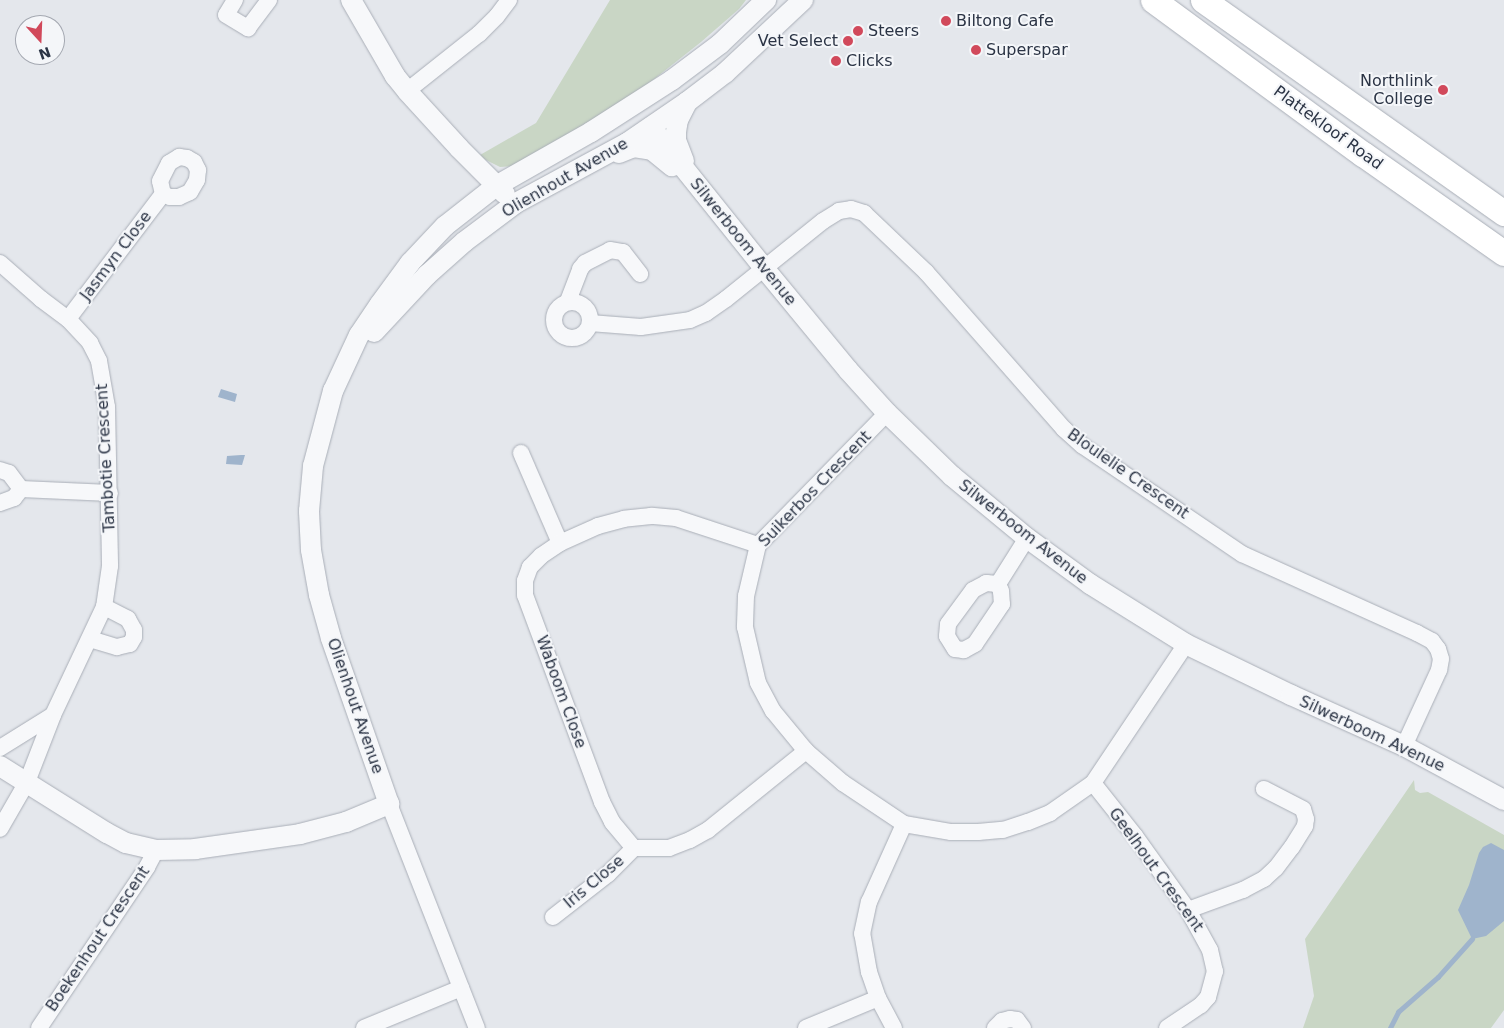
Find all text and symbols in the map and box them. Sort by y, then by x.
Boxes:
place label: Biltong Cafe [956,11,1054,31]
north arrow [15,15,65,65]
marker: Biltong Cafe [940,15,952,27]
place label: Steers [868,21,919,41]
marker: Steers [852,25,864,37]
place label: Vet Select [758,31,838,51]
marker: Vet Select [842,35,854,47]
place label: Superspar [986,40,1068,60]
text: N [37,44,53,63]
marker: Superspar [970,44,982,56]
place label: Clicks [846,51,892,71]
marker: Clicks [830,55,842,67]
place label: Northlink College [1360,71,1433,109]
street label: Plattekloof Road [1270,82,1386,174]
marker: Northlink College [1437,84,1449,96]
street label: Olienhout Avenue [499,134,631,222]
street label: Silwerboom Avenue [686,174,800,310]
street label: Jasmyn Close [76,208,156,304]
street label: Tambotie Crescent [93,383,119,533]
street label: Bloulelie Crescent [1063,425,1193,523]
street label: Suikerbos Crescent [755,427,875,551]
street label: Silwerboom Avenue [955,476,1091,588]
street label: Waboom Close [532,633,590,751]
street label: Olienhout Avenue [323,636,387,776]
street label: Silwerboom Avenue [1296,692,1448,776]
street label: Geelhout Crescent [1105,804,1207,936]
street label: Iris Close [560,851,628,913]
street label: Boekenhout Crescent [42,863,154,1015]

